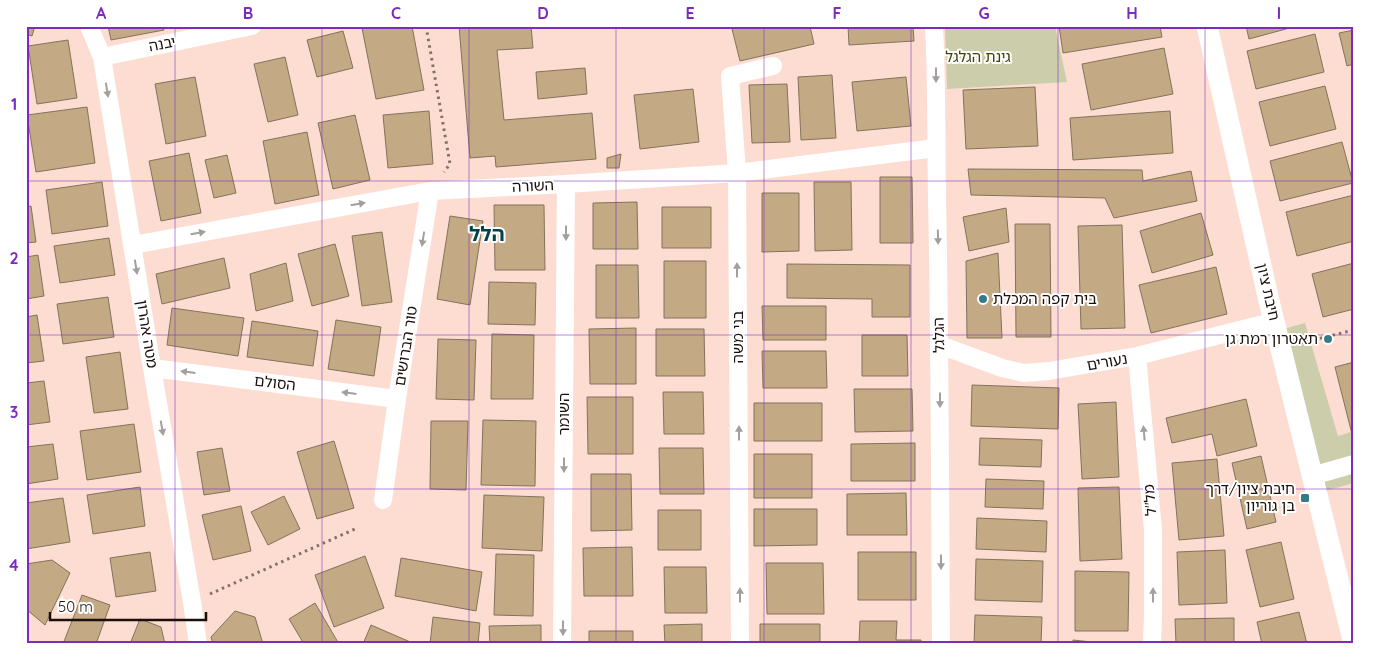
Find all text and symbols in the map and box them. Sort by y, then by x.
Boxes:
text: A [96,3,107,23]
text: B [243,3,253,23]
text: C [391,3,401,23]
text: D [537,3,549,23]
text: E [685,3,695,23]
text: F [833,3,842,23]
text: G [978,3,990,23]
text: H [1126,3,1138,23]
text: I [1277,3,1281,23]
street label: יבנה [147,32,177,55]
park label: גינת הגלגל [945,47,1011,66]
one-way arrow [932,67,940,83]
one-way arrow [103,82,111,98]
text: 1 [11,94,17,114]
street label: השורה [512,175,554,196]
one-way arrow [350,200,366,208]
district label: הלל [469,221,505,246]
one-way arrow [562,225,570,241]
one-way arrow [190,229,206,237]
one-way arrow [934,230,942,246]
one-way arrow [418,231,426,247]
text: 2 [9,248,19,268]
one-way arrow [132,260,140,276]
street label: חיבת ציון [1253,261,1284,322]
one-way arrow [733,262,741,278]
place label: בית קפה המכלת [993,289,1097,308]
marker: בית קפה המכלת [977,293,989,305]
street label: מטה אהרון [133,298,162,370]
street label: טור הברושים [390,304,421,387]
street label: בני משה [728,310,747,363]
street label: הגלגל [929,317,948,353]
place label: תאטרון רמת גן [1225,329,1318,348]
marker: תאטרון רמת גן [1322,333,1334,345]
street label: נעורים [1085,349,1129,374]
one-way arrow [179,368,195,376]
street label: הסולם [253,371,297,394]
one-way arrow [340,389,356,397]
one-way arrow [936,392,944,408]
street label: השומר [554,393,573,435]
text: 3 [10,402,18,422]
one-way arrow [159,420,167,436]
one-way arrow [735,424,743,440]
one-way arrow [1140,425,1148,441]
one-way arrow [560,458,568,474]
place label: חיבת ציון/דרך בן גוריון [1206,479,1295,515]
street label: מל"ל [1139,484,1160,516]
marker: חיבת ציון/דרך בן גוריון [1299,492,1311,504]
text: 4 [9,555,19,575]
one-way arrow [937,555,945,571]
one-way arrow [736,587,744,603]
one-way arrow [1149,587,1157,603]
scale bar [50,590,206,622]
text: 50 m [58,597,93,616]
one-way arrow [558,620,566,636]

